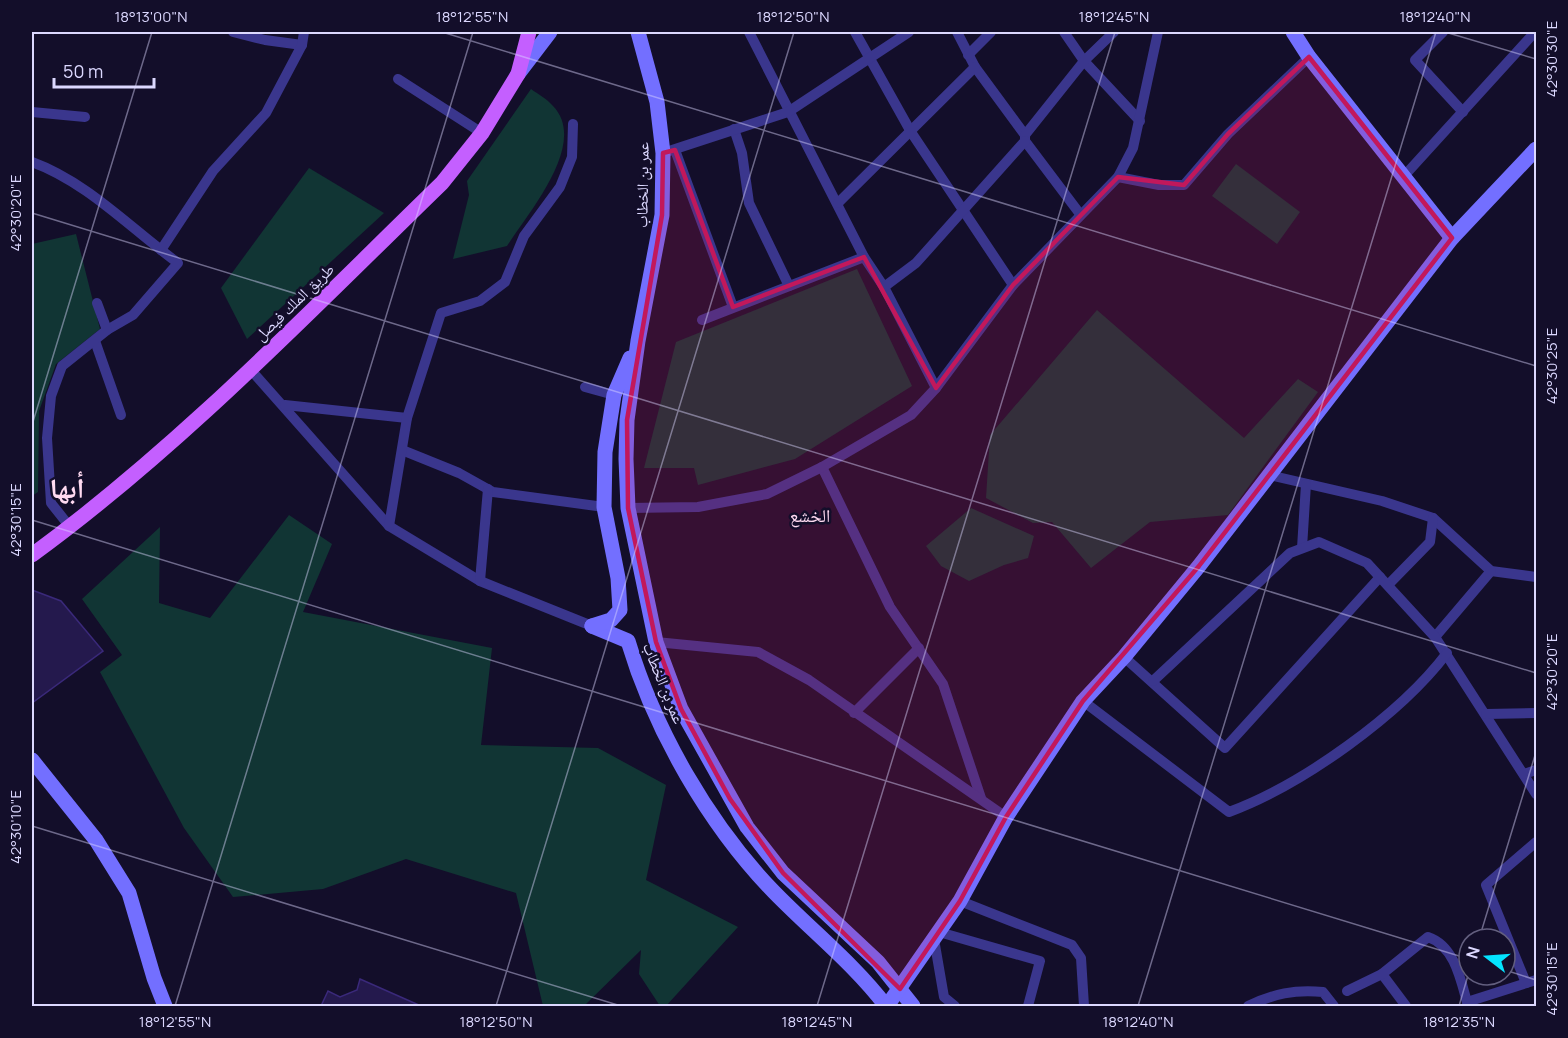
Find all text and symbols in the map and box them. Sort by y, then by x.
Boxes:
text: 18°13'00"N [114,6,188,27]
text: 18°12'55"N [436,6,508,27]
text: 18°12'50"N [757,6,829,27]
text: 18°12'45"N [1079,6,1149,27]
text: 18°12'40"N [1399,6,1471,27]
text: 42°30'30"E [1541,21,1562,97]
scale bar [54,51,154,89]
text: 50 m [63,59,103,83]
street label: عمر بن الخطاب [630,142,654,228]
text: 42°30'20"E [5,175,26,251]
street label: طريق الملك فيصل [249,258,339,346]
text: 42°30'25"E [1541,328,1562,404]
district label: أبها [50,468,84,506]
text: 42°30'15"E [5,483,26,557]
district label: الخشع [790,503,830,528]
text: 42°30'20"E [1541,634,1562,710]
street label: عمر بن الخطاب [638,639,690,727]
text: 42°30'10"E [5,790,26,864]
north arrow [1457,927,1517,987]
text: 42°30'15"E [1541,942,1562,1016]
text: N [1460,944,1485,961]
text: 18°12'55"N [139,1011,211,1032]
text: 18°12'50"N [460,1011,532,1032]
text: 18°12'45"N [782,1011,852,1032]
text: 18°12'40"N [1102,1011,1174,1032]
text: 18°12'35"N [1423,1011,1495,1032]

